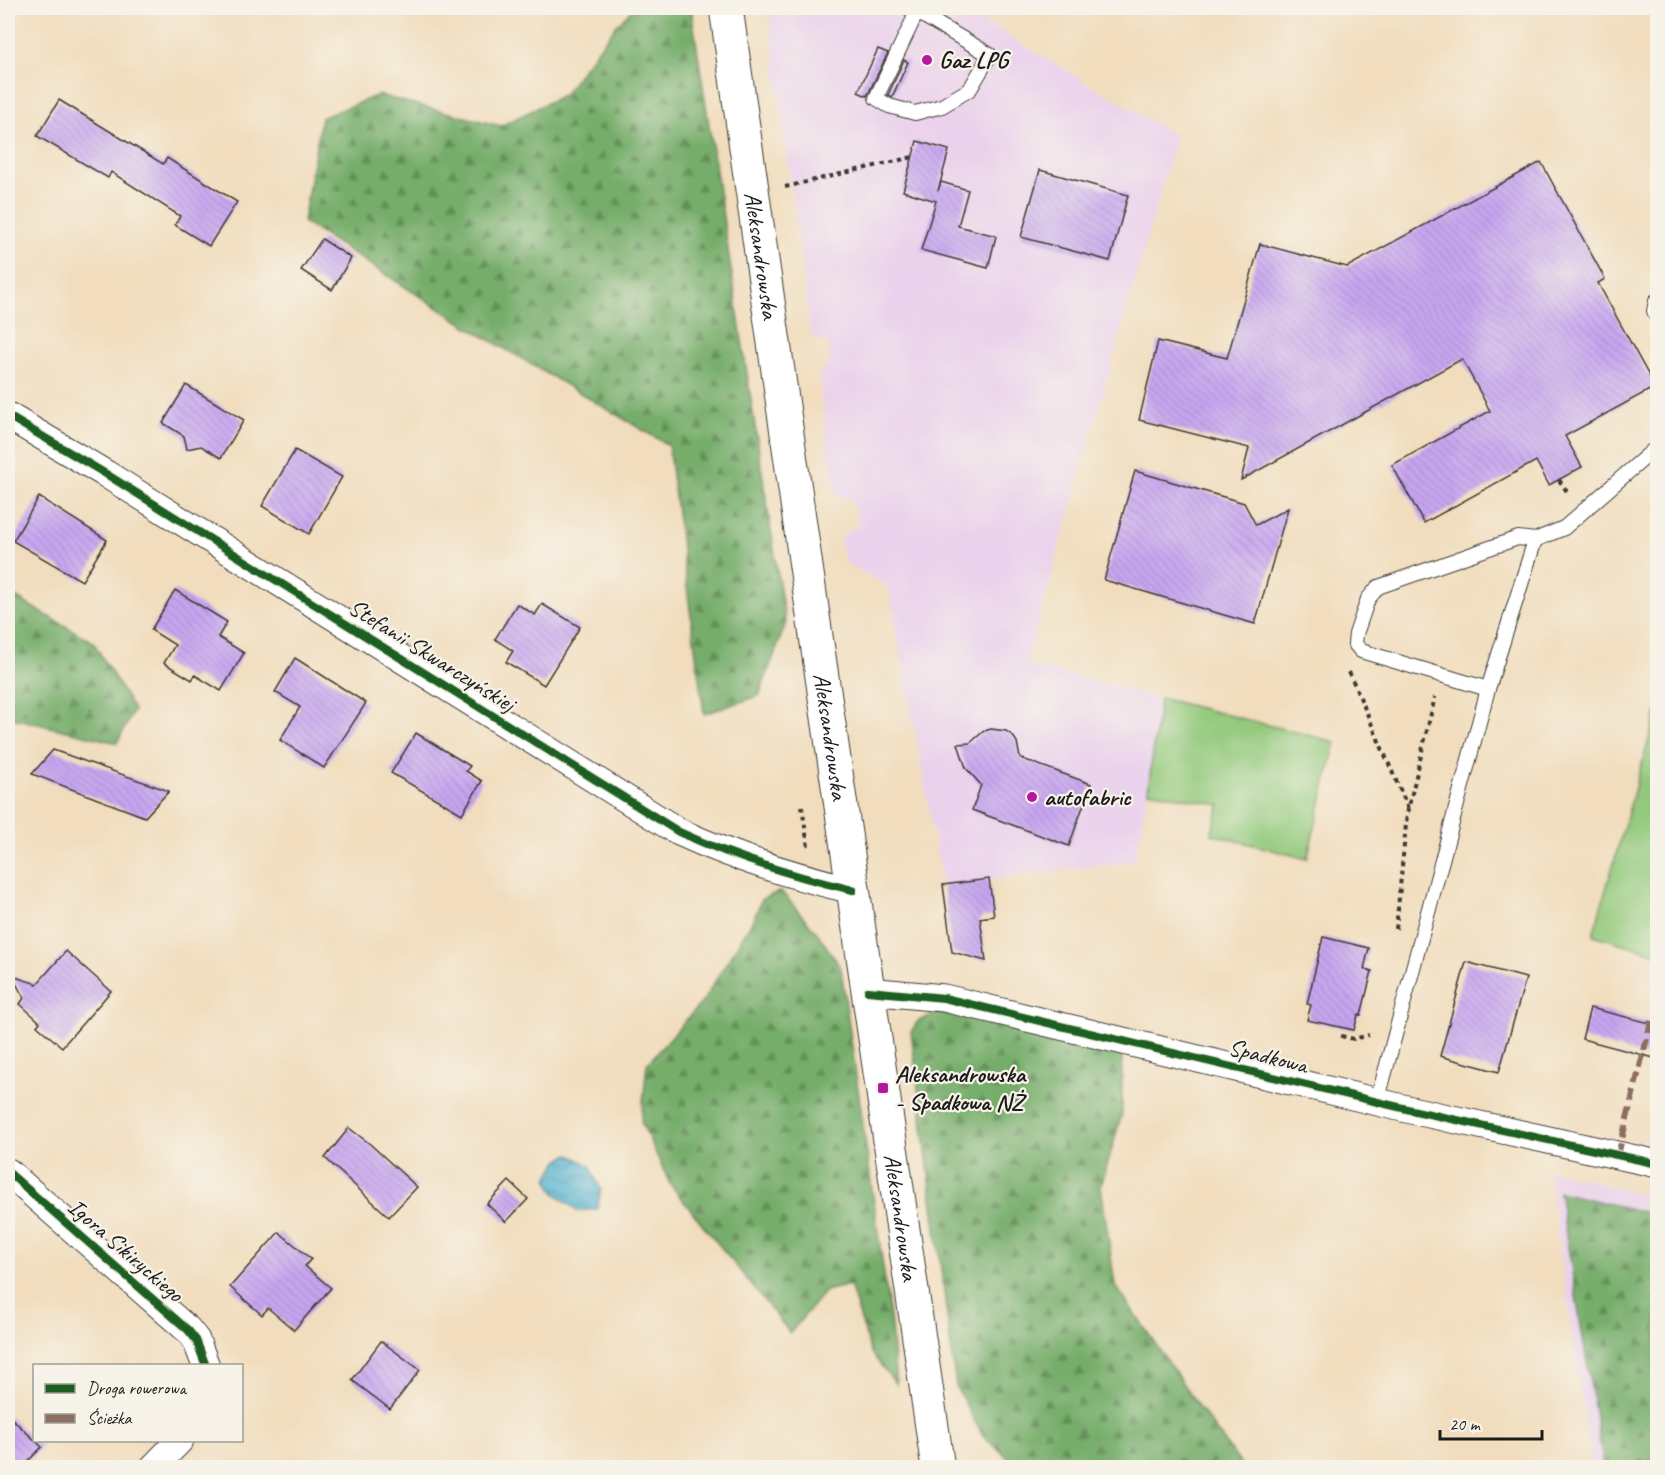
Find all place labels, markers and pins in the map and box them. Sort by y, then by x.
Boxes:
place label: Gaz LPG [939,45,1011,75]
marker: Gaz LPG [920,53,934,67]
place label: autofabric [1044,782,1132,812]
marker: autofabric [1025,790,1039,804]
place label: Aleksandrowska - Spadkowa NŻ [895,1059,1028,1117]
marker: Aleksandrowska - Spadkowa NŻ [876,1081,890,1095]

